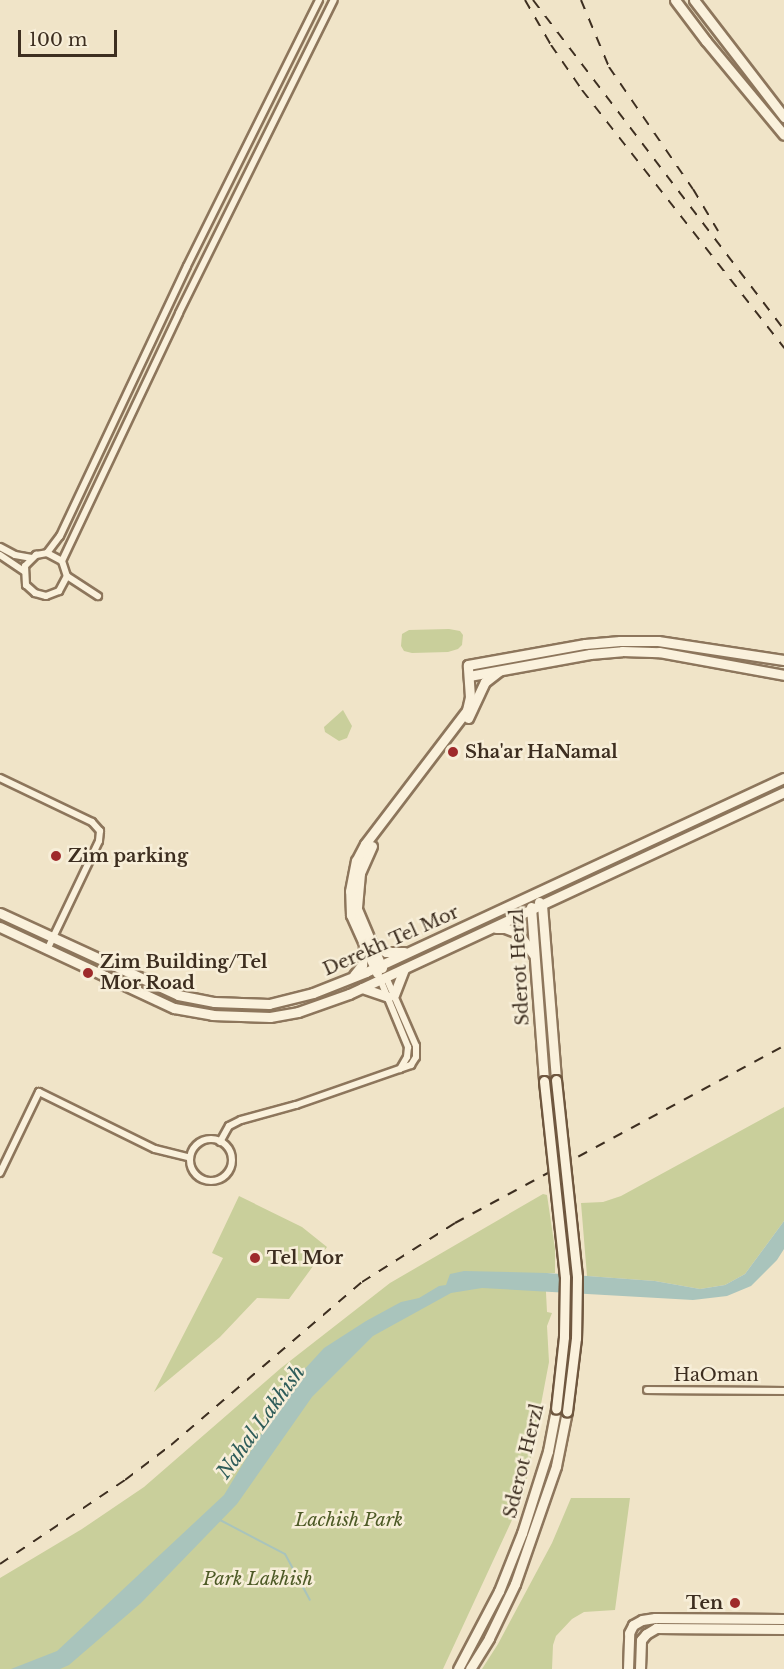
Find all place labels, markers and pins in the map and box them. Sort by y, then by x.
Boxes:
place label: Sha'ar HaNamal [465,741,618,763]
marker: Sha'ar HaNamal [446,745,460,759]
place label: Zim parking [68,845,188,867]
marker: Zim parking [49,849,63,863]
place label: Zim Building/Tel Mor Road [100,952,267,994]
marker: Zim Building/Tel Mor Road [81,966,95,980]
place label: Tel Mor [267,1247,343,1269]
marker: Tel Mor [248,1251,262,1265]
place label: Ten [686,1592,723,1614]
marker: Ten [728,1596,742,1610]

